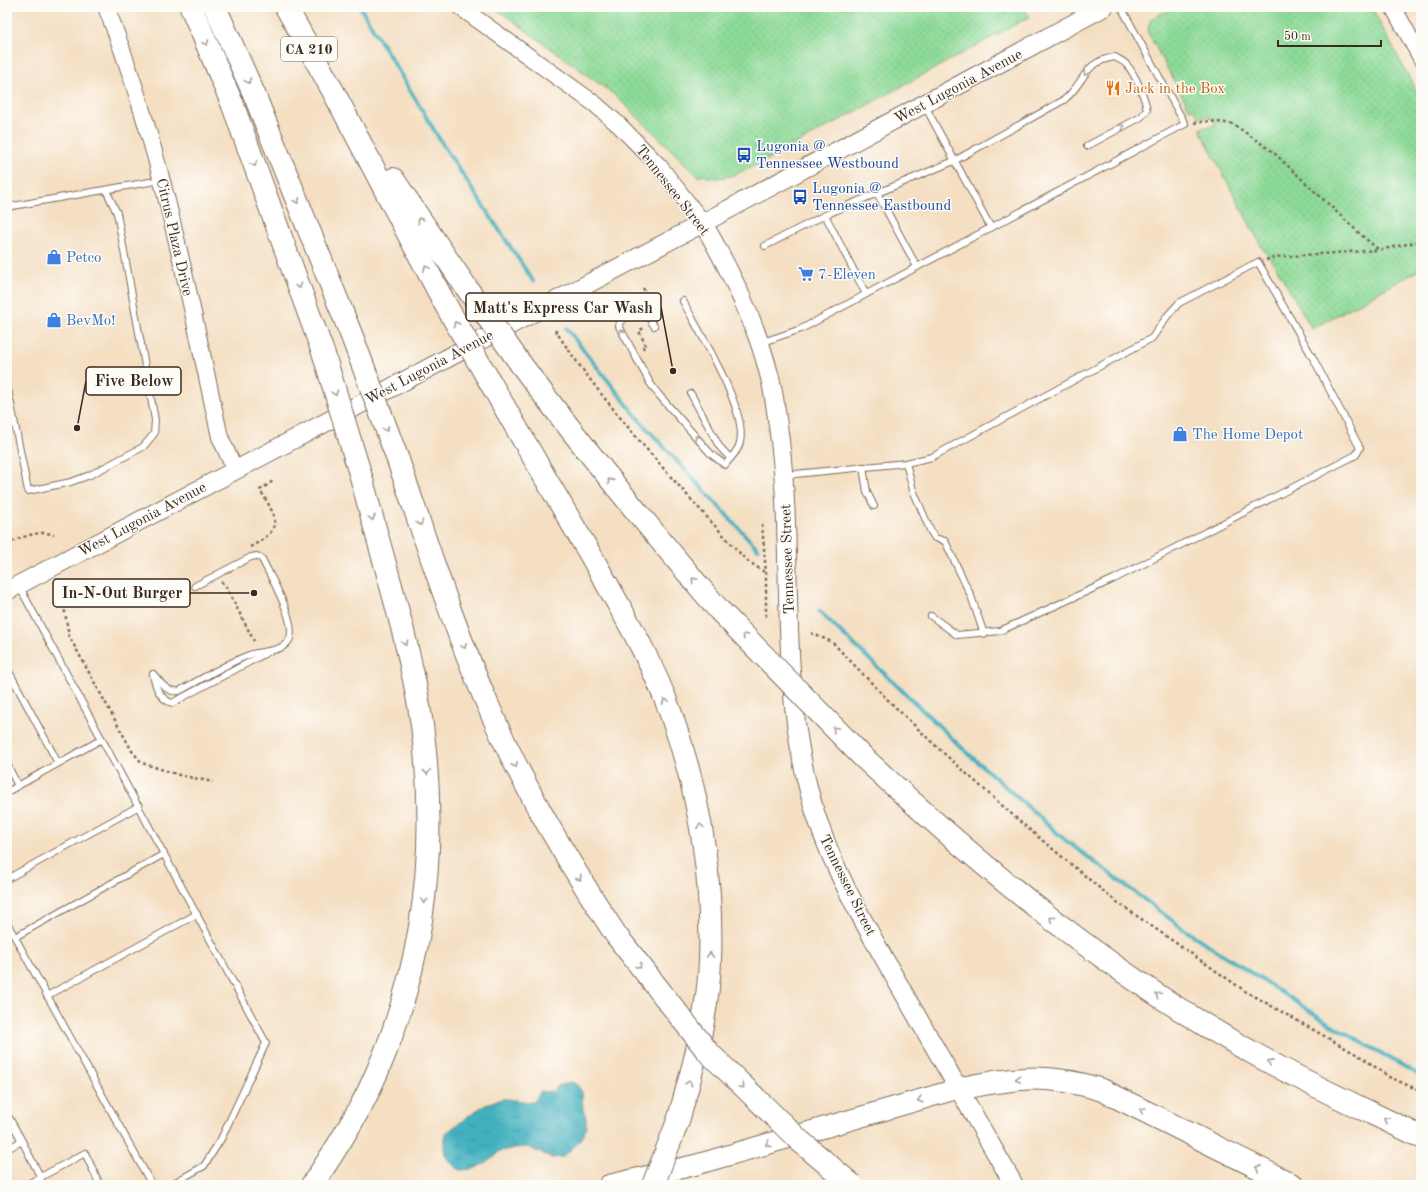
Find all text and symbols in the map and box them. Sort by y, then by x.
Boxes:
scale bar [1278,22,1381,48]
text: 50 m [1284,30,1311,43]
road number: CA 210 [281,37,337,61]
one-way arrow [202,39,210,46]
street label: West Lugonia Avenue [892,47,1025,127]
one-way arrow [1083,69,1091,76]
one-way arrow [243,76,251,84]
restaurant icon: Jack in the Box [1104,79,1122,97]
place label: Jack in the Box [1125,82,1225,97]
one-way arrow [1118,124,1125,132]
place label: Lugonia @ Tennessee Westbound [756,140,899,172]
street label: Tennessee Street [632,143,712,239]
bus stop icon: Lugonia @ Tennessee Westbound [735,146,753,164]
one-way arrow [250,160,258,167]
street label: Citrus Plaza Drive [153,177,194,298]
place label: Lugonia @ Tennessee Eastbound [812,182,951,214]
bus stop icon: Lugonia @ Tennessee Eastbound [791,188,809,206]
one-way arrow [293,198,301,205]
one-way arrow [417,217,425,224]
shop icon: Petco [45,248,63,266]
place label: Petco [66,251,102,266]
one-way arrow [423,265,430,272]
supermarket icon: 7-Eleven [797,265,815,283]
place label: 7-Eleven [818,268,876,283]
one-way arrow [294,282,302,289]
callout: Matt's Express Car Wash [466,293,661,321]
text: Matt's Express Car Wash [473,301,653,317]
shop icon: BevMo! [45,311,63,329]
place label: BevMo! [66,314,115,329]
one-way arrow [454,321,461,328]
street label: West Lugonia Avenue [363,328,496,408]
one-way arrow [619,329,627,337]
callout: Five Below [86,367,181,395]
text: Five Below [94,374,174,390]
one-way arrow [330,389,339,396]
one-way arrow [382,425,390,432]
shop icon: The Home Depot [1171,425,1189,443]
place label: The Home Depot [1192,428,1303,443]
one-way arrow [694,435,701,443]
one-way arrow [608,478,615,485]
street label: West Lugonia Avenue [76,480,209,560]
street label: Tennessee Street [779,503,798,614]
one-way arrow [367,514,376,521]
one-way arrow [416,520,424,527]
one-way arrow [692,577,699,585]
callout: In-N-Out Burger [53,579,190,607]
text: In-N-Out Burger [62,586,183,602]
one-way arrow [742,633,750,641]
one-way arrow [400,640,409,647]
one-way arrow [460,642,468,649]
one-way arrow [662,697,670,704]
one-way arrow [832,726,840,734]
one-way arrow [511,761,518,768]
one-way arrow [422,768,431,775]
one-way arrow [696,823,705,829]
street label: Tennessee Street [816,833,878,939]
one-way arrow [575,874,582,881]
one-way arrow [420,898,429,904]
one-way arrow [1050,917,1057,924]
one-way arrow [705,952,714,958]
one-way arrow [635,961,642,968]
one-way arrow [1156,993,1163,1000]
one-way arrow [1266,1059,1274,1067]
one-way arrow [1015,1074,1021,1083]
one-way arrow [684,1080,693,1087]
one-way arrow [737,1081,745,1089]
one-way arrow [917,1095,924,1104]
one-way arrow [1139,1107,1146,1115]
one-way arrow [1383,1117,1390,1125]
one-way arrow [765,1139,772,1148]
one-way arrow [1255,1165,1263,1173]

